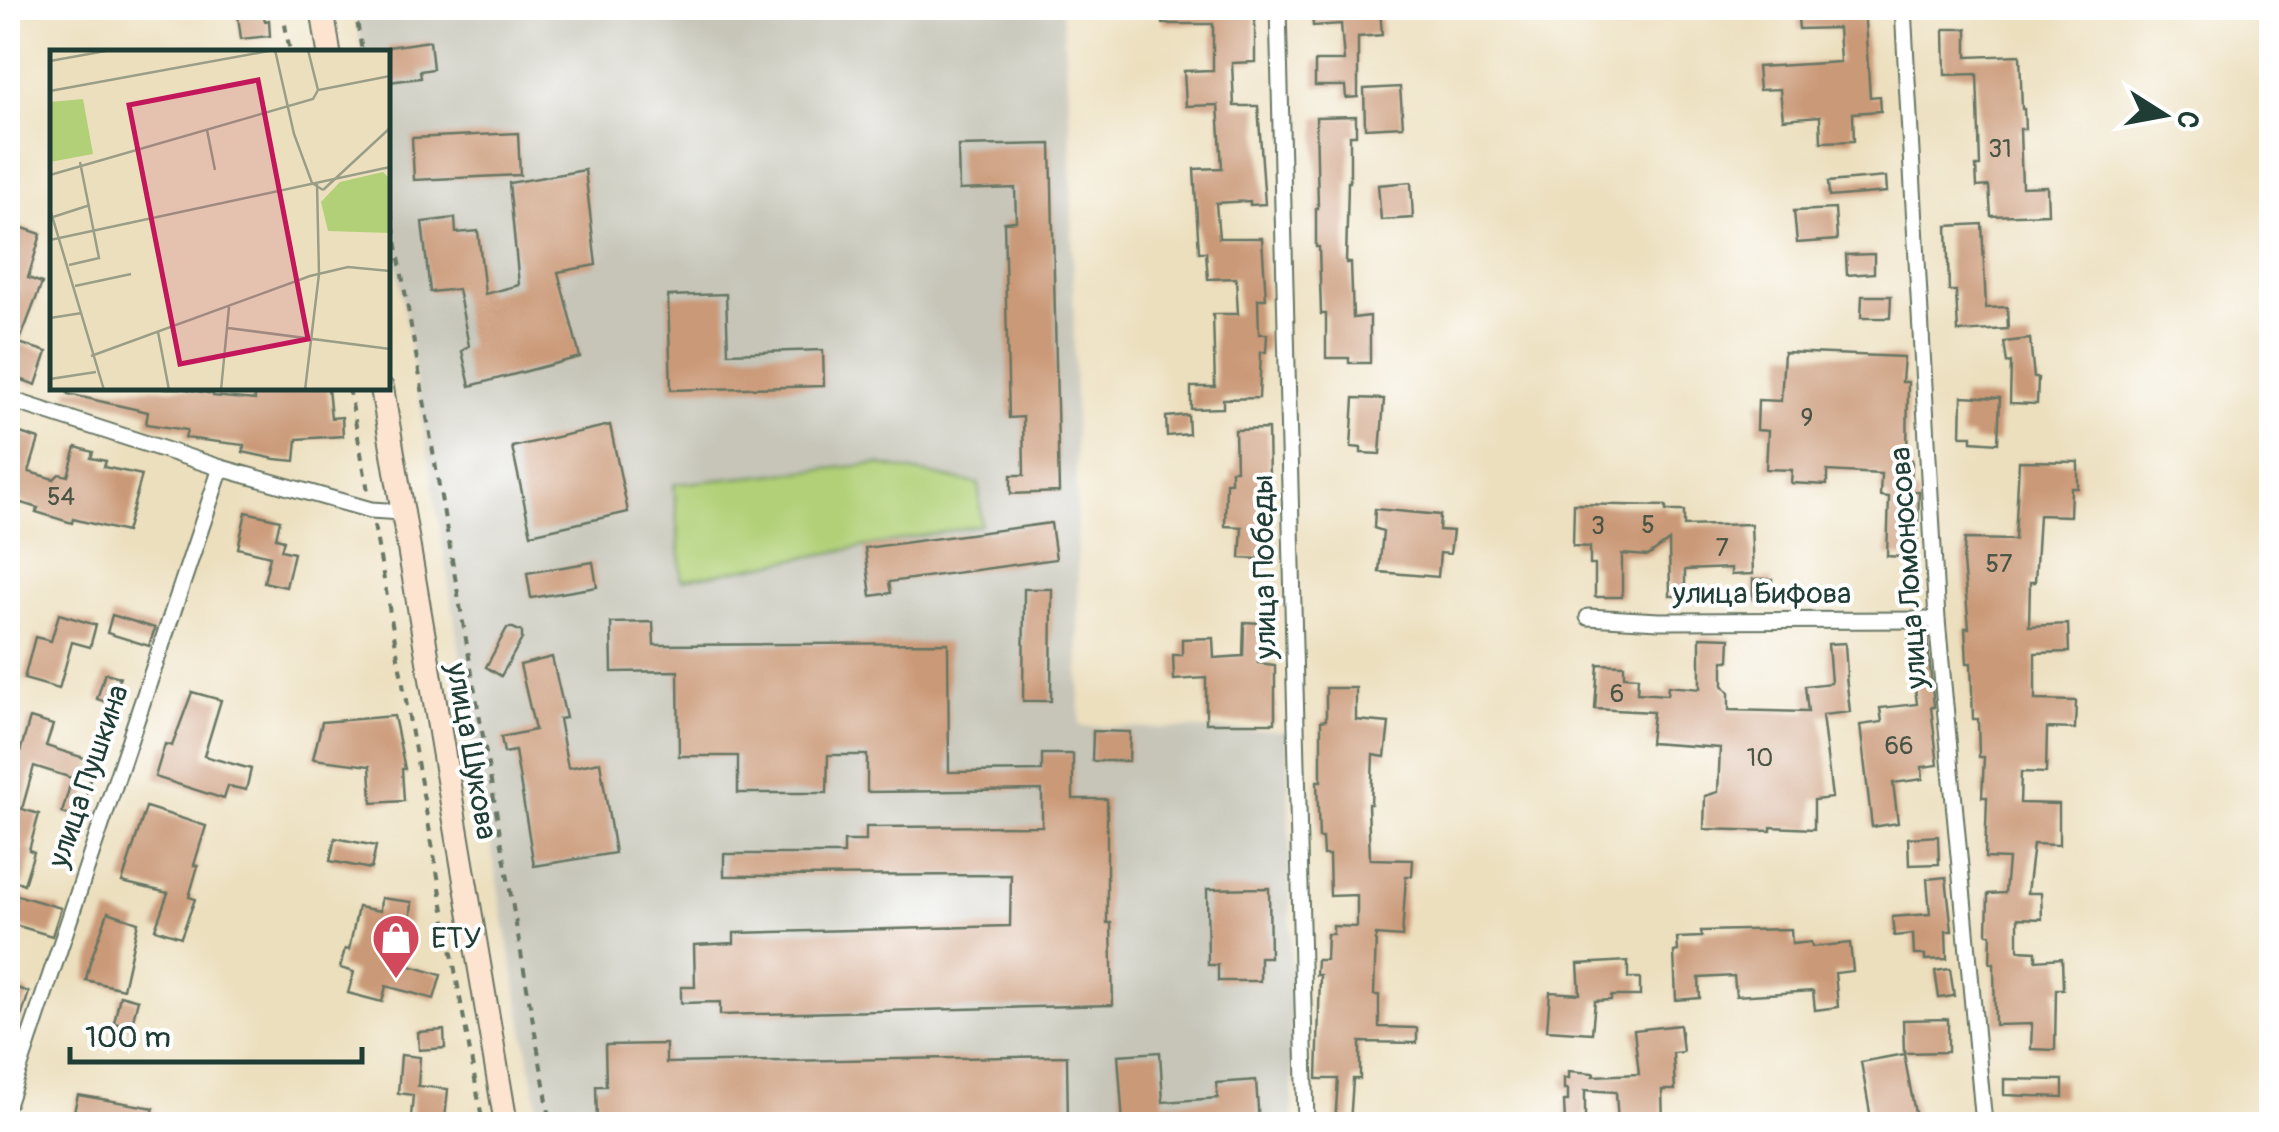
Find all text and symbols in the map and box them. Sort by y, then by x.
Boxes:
inset map [50,50,390,390]
north arrow [2114,65,2214,165]
text: С [2168,108,2206,131]
house number: 31 [1988,134,2012,165]
house number: 9 [1801,403,1813,434]
street label: улица Ломоносова [1882,446,1935,691]
street label: улица Победы [1244,474,1285,661]
house number: 54 [47,482,75,513]
house number: 5 [1641,510,1655,541]
house number: 3 [1591,511,1605,542]
house number: 7 [1715,533,1729,564]
house number: 57 [1986,549,2012,580]
street label: улица Бифова [1672,575,1851,612]
street label: улица Шукова [438,659,505,842]
house number: 6 [1610,679,1624,710]
street label: улица Пушкина [40,680,137,873]
house number: 66 [1884,731,1914,762]
house number: 10 [1747,743,1773,774]
shop icon: ЕТУ [370,912,422,980]
place label: ЕТУ [431,920,481,957]
scale bar [70,1002,362,1064]
text: 100 m [85,1019,171,1056]

